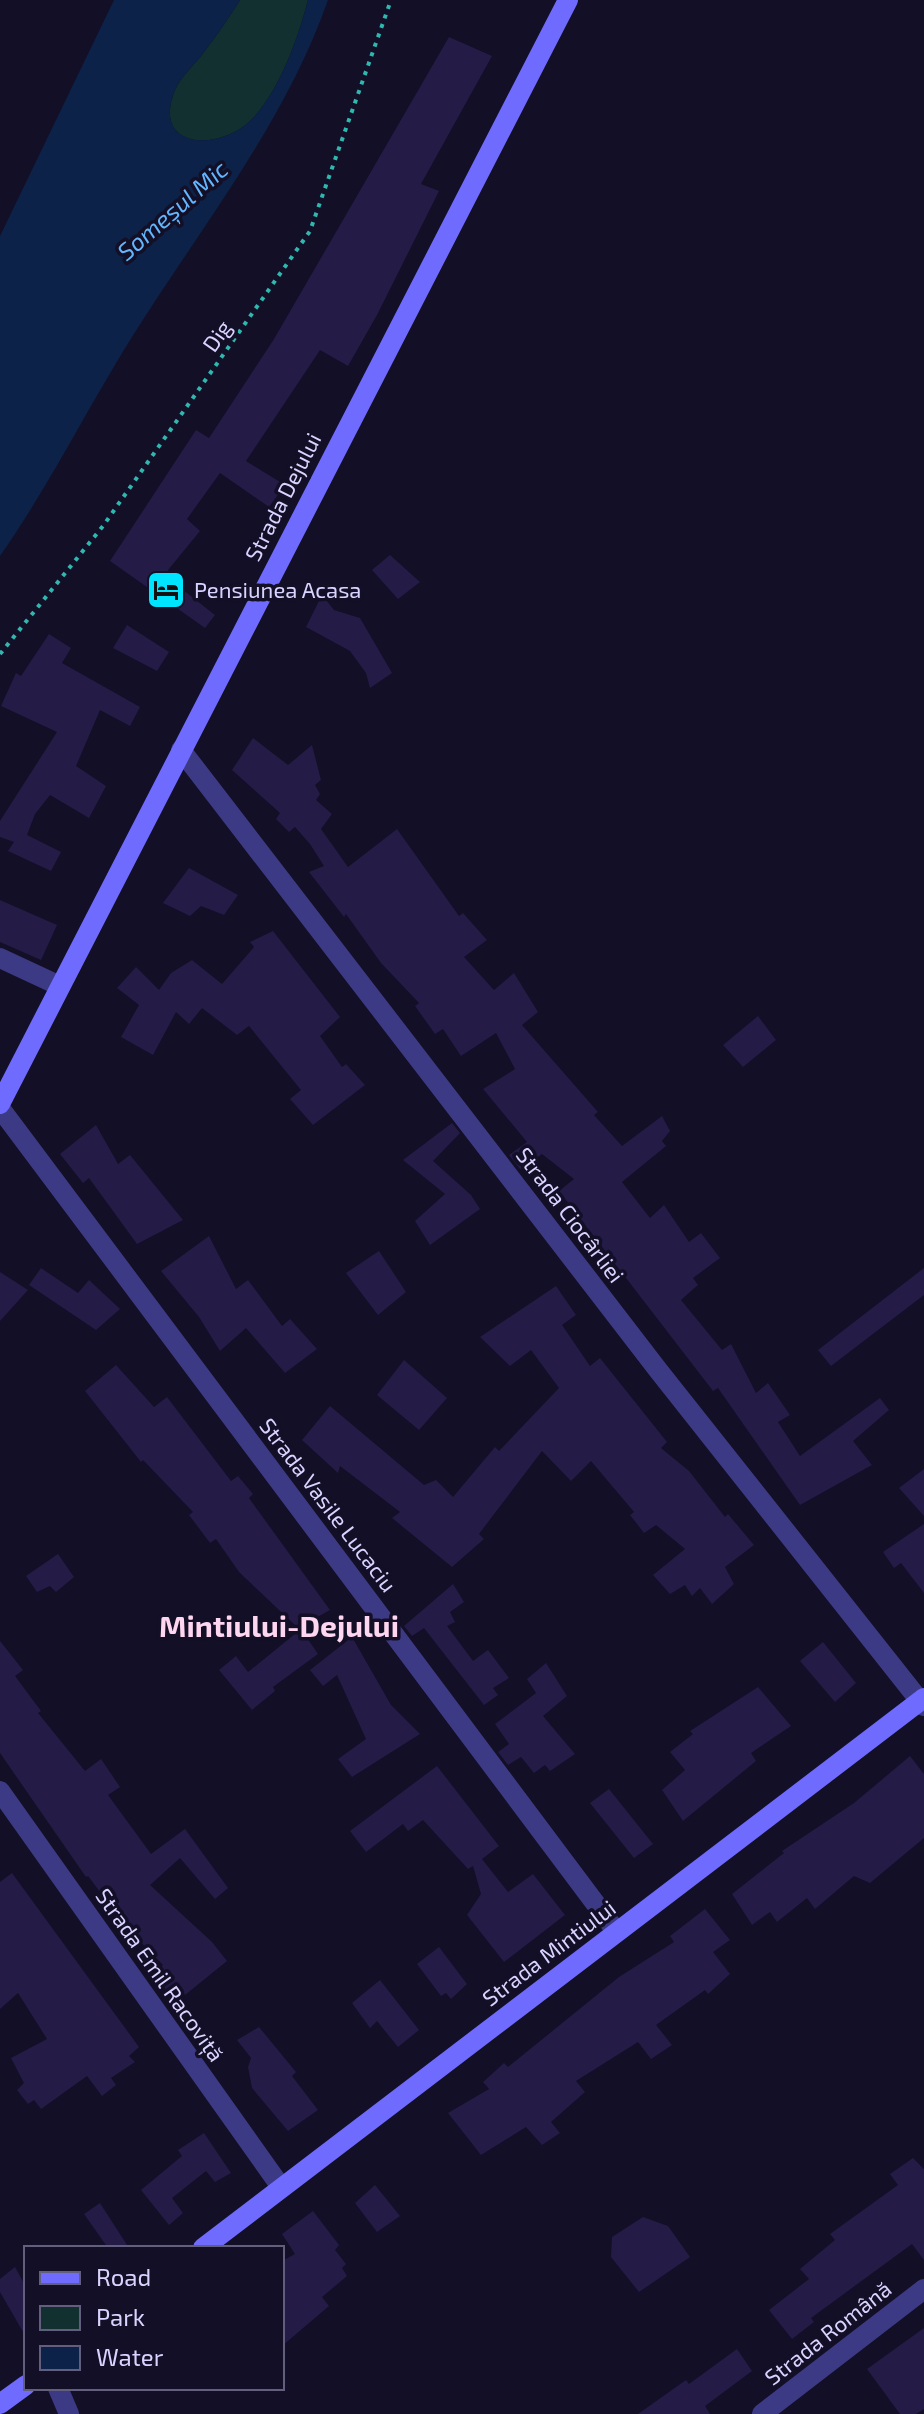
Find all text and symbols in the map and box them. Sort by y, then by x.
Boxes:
water label: Someșul Mic [111,154,235,267]
street label: Dig [196,315,236,356]
street label: Strada Dejului [239,428,326,565]
hotel icon: Pensiunea Acasa [145,569,187,611]
place label: Pensiunea Acasa [194,576,361,602]
street label: Strada Ciocârliei [512,1142,630,1287]
street label: Strada Vasile Lucaciu [255,1412,403,1596]
district label: Mintiului-Dejului [159,1607,399,1643]
street label: Strada Emil Racoviță [90,1883,230,2067]
street label: Strada Mintiului [477,1894,620,2011]
legend [24,2246,284,2390]
text: Road [96,2262,151,2291]
street label: Strada Română [759,2275,896,2390]
text: Park [96,2302,145,2331]
text: Water [96,2342,164,2371]

